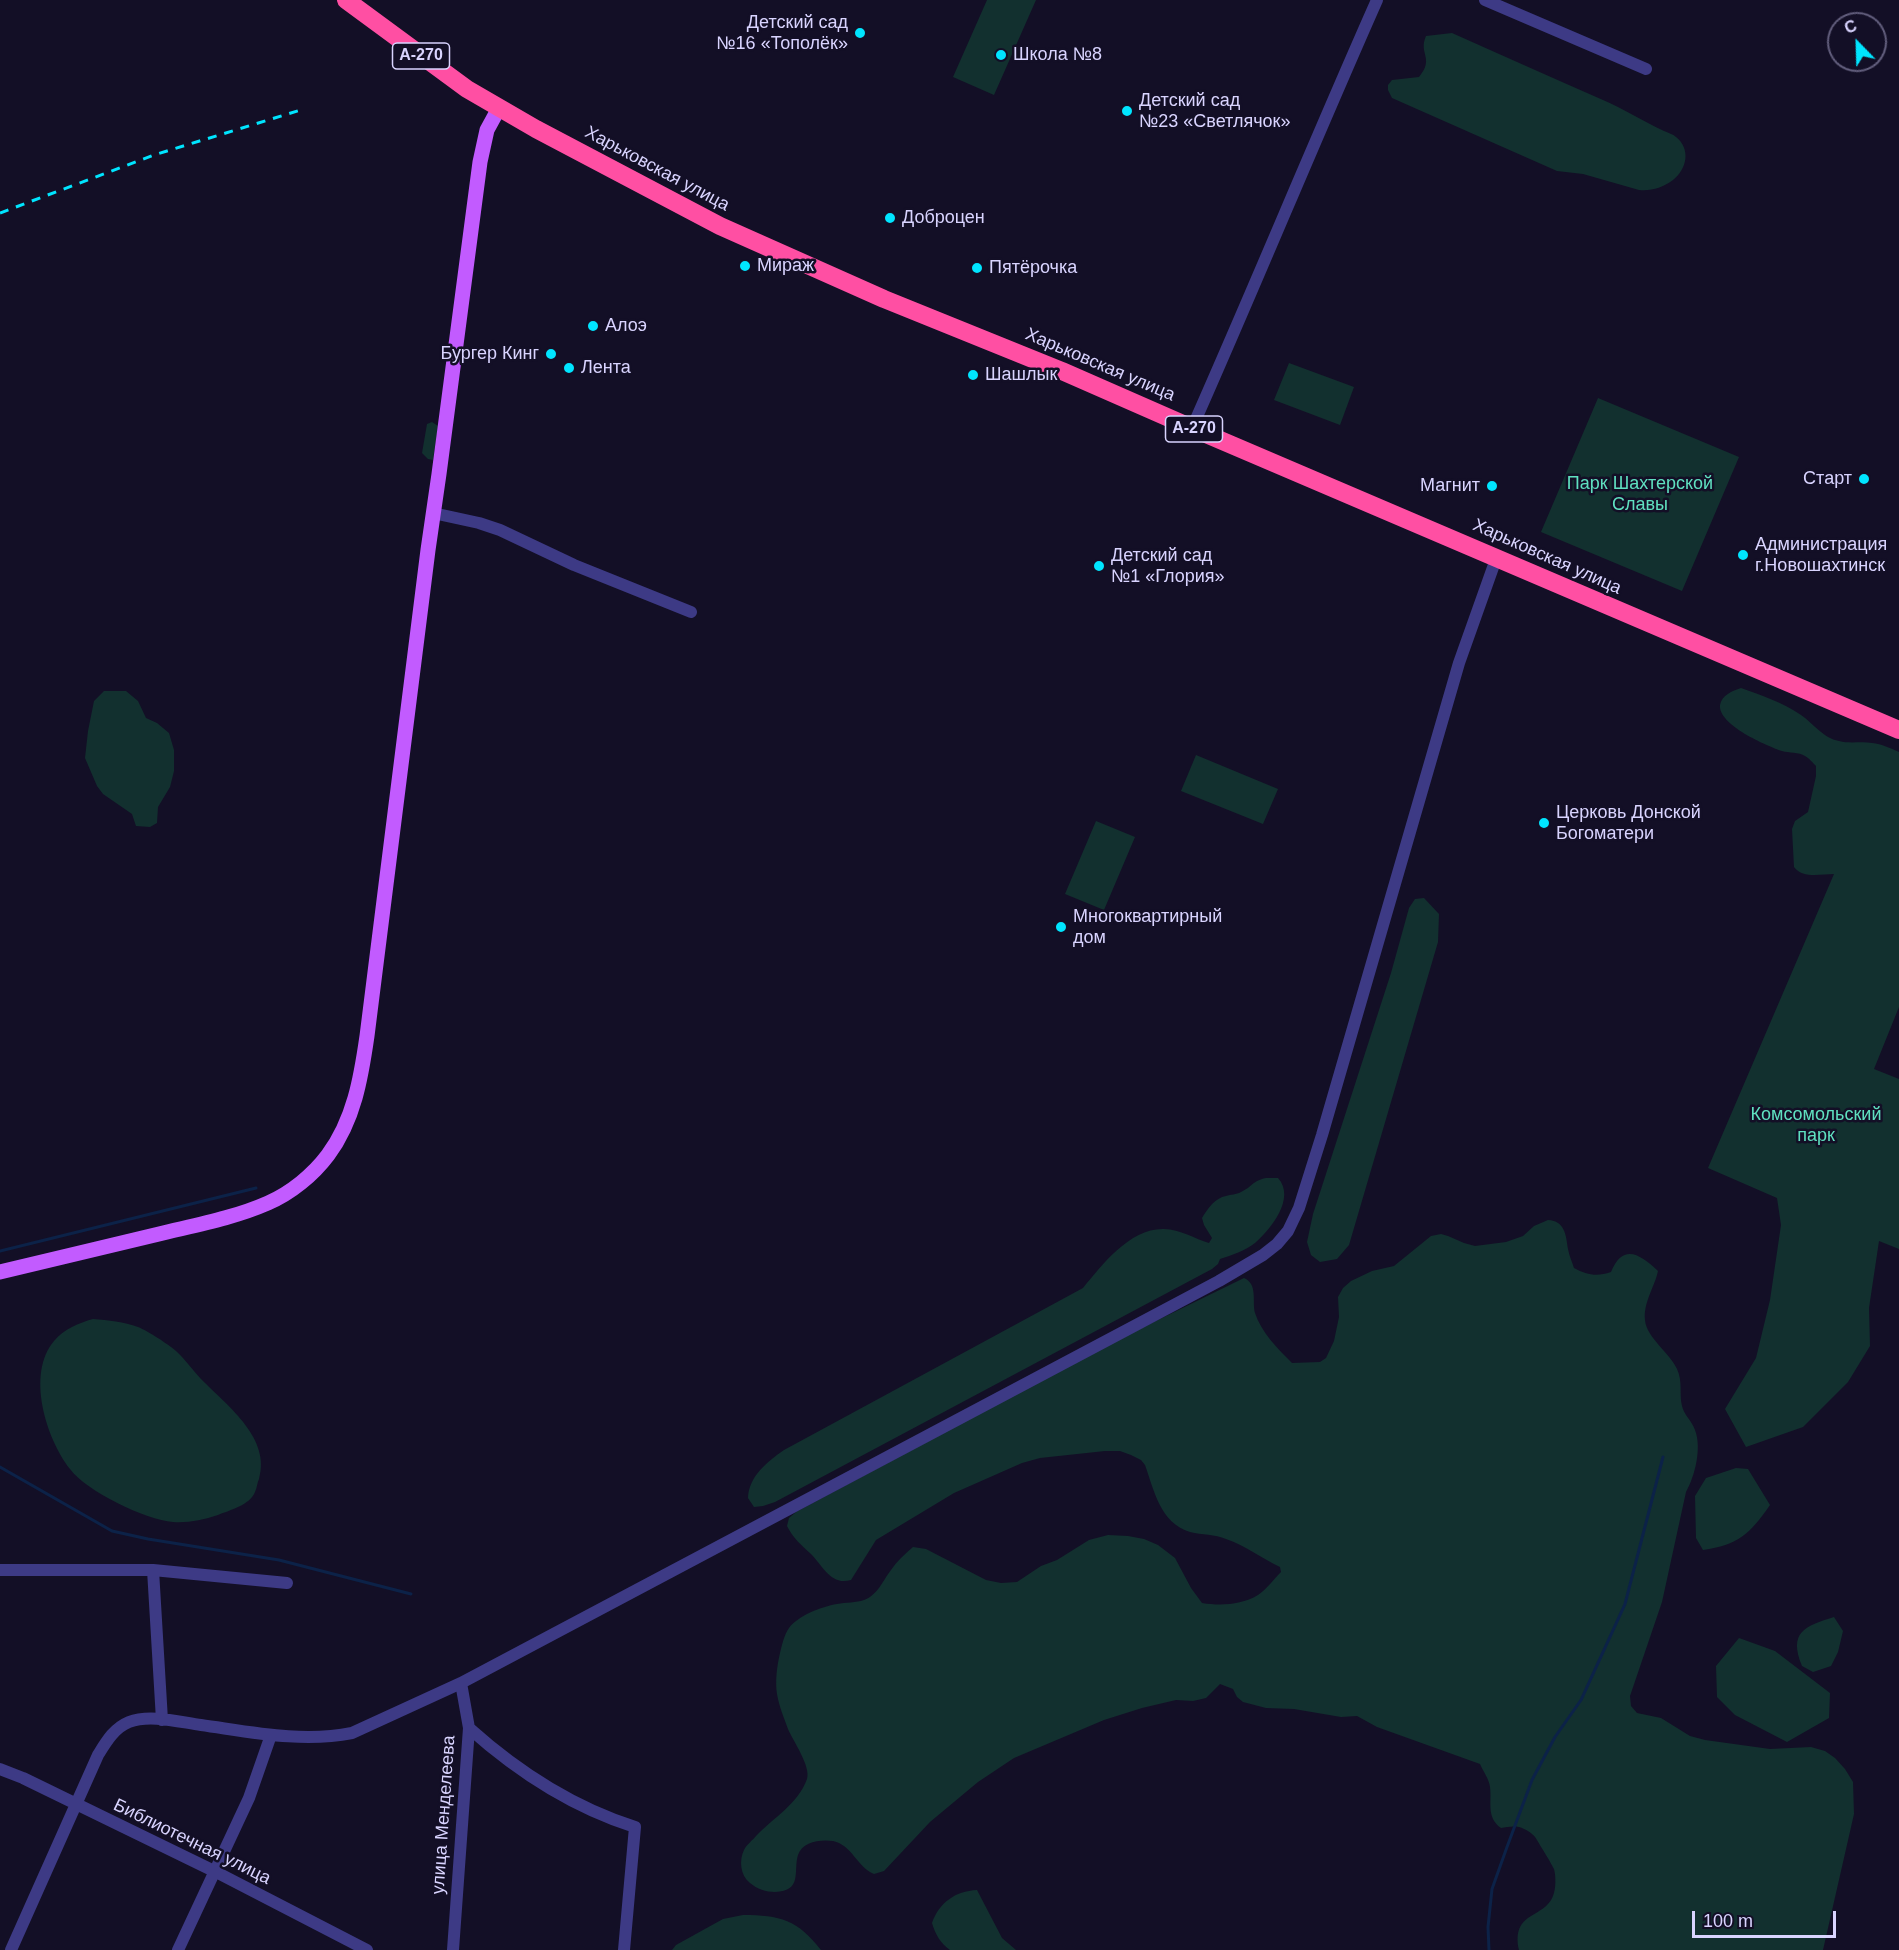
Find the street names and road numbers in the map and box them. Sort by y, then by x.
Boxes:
road number: А-270 [392,43,450,69]
street label: Харьковская улица [581,122,733,216]
street label: Харьковская улица [1022,324,1178,406]
road number: А-270 [1166,416,1222,442]
street label: Харьковская улица [1469,515,1625,599]
street label: улица Менделеева [428,1735,460,1895]
street label: Библиотечная улица [110,1794,274,1890]

